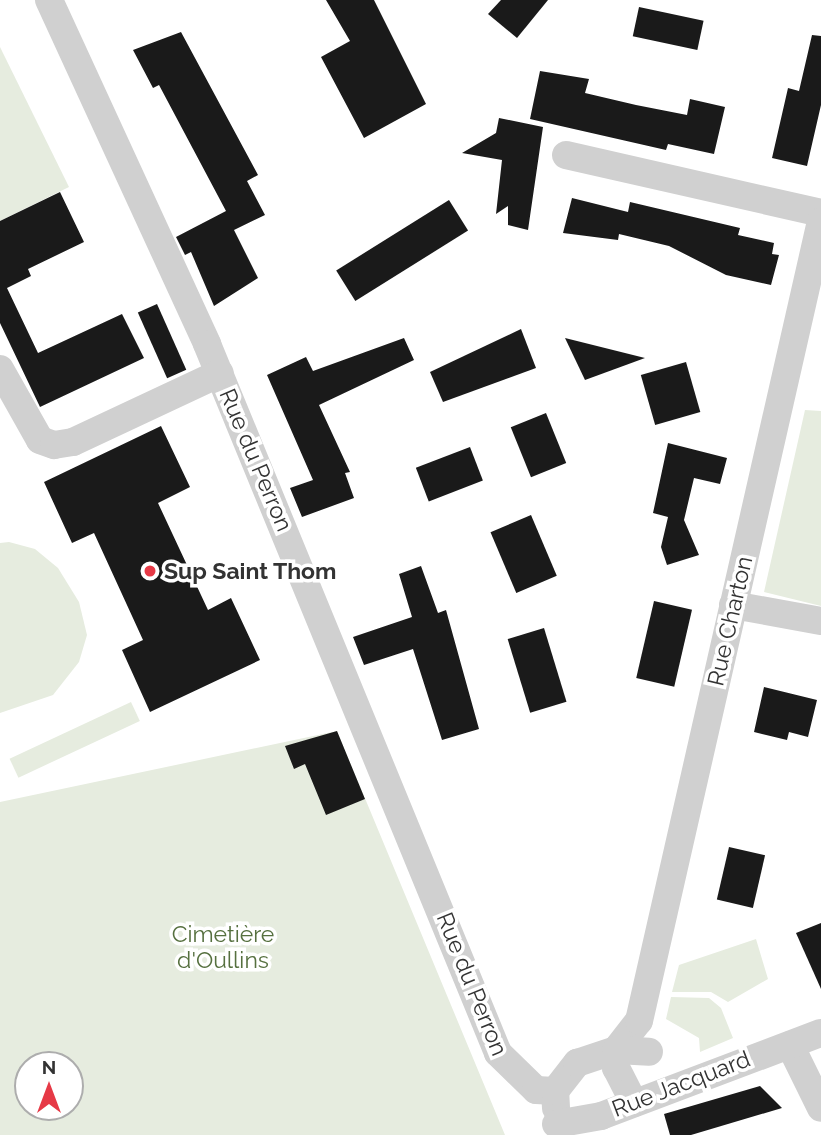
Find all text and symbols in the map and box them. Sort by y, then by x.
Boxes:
street label: Rue du Perron [214,385,298,535]
street label: Rue Charton [702,553,758,689]
place label: Sup Saint Thom [164,557,337,585]
marker: Sup Saint Thom [142,563,158,579]
street label: Rue du Perron [431,908,513,1060]
park label: Cimetière d'Oullins [172,920,274,974]
street label: Rue Jacquard [608,1045,754,1123]
north arrow [14,1051,84,1121]
text: N [42,1056,56,1078]

